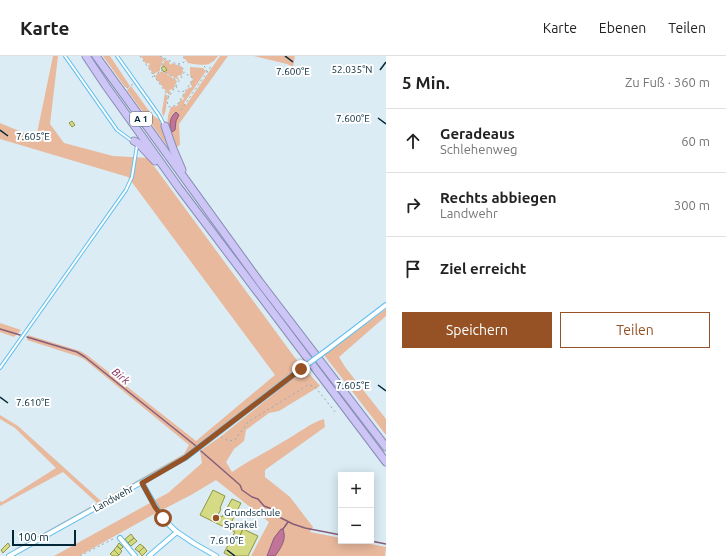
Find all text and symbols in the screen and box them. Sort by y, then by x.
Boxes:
text: Karte [20,17,69,39]
text: Karte [543,20,577,36]
text: Ebenen [599,20,646,36]
text: Teilen [668,20,706,36]
text: 52.035°N [331,64,373,75]
text: 7.600°E [276,66,310,77]
text: 5 Min. [402,73,450,92]
text: Zu Fuß · 360 m [625,75,710,89]
road number: A 1 [130,112,152,126]
text: 7.600°E [336,113,370,124]
text: Geradeaus [440,125,515,142]
icon: ahead [402,130,424,152]
text: 7.605°E [16,131,50,142]
text: 60 m [681,134,710,148]
text: Schlehenweg [440,142,518,156]
text: Rechts abbiegen [440,189,557,206]
icon: right [402,194,424,216]
text: 300 m [674,198,710,212]
text: Landwehr [440,206,498,220]
icon: arrive [402,258,424,280]
text: Ziel erreicht [440,260,526,277]
button: Speichern [402,312,552,348]
button: Teilen [560,312,710,348]
route end [292,360,310,378]
water label: Birk [110,365,133,387]
text: 7.605°E [336,380,370,391]
text: 7.610°E [16,397,50,408]
map controls [338,472,374,544]
button: + [338,472,374,508]
street label: Landwehr [91,483,136,514]
place label: Grundschule Sprakel [224,507,280,530]
button: − [338,508,374,544]
route start [154,509,172,527]
marker: Grundschule Sprakel [211,513,221,523]
scale bar [12,528,76,547]
text: 100 m [18,531,49,543]
text: 7.610°E [210,535,244,546]

